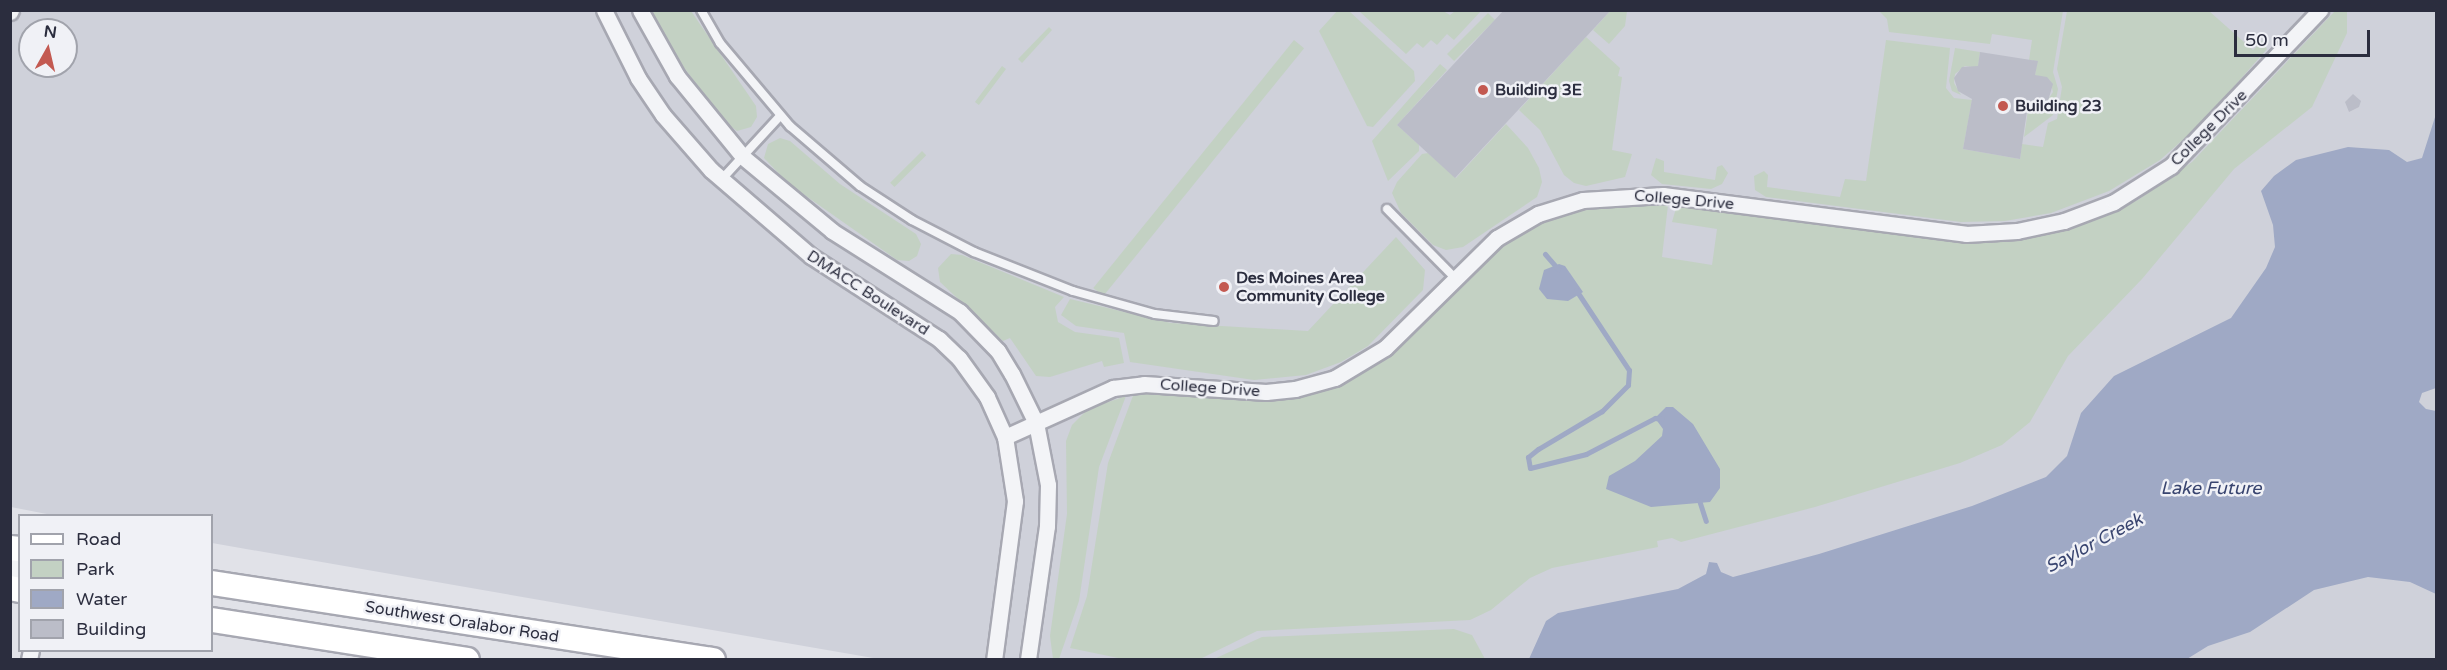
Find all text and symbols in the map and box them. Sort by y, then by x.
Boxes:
north arrow [18,18,78,78]
scale bar [2237,18,2374,56]
text: N [42,21,58,43]
text: 50 m [2245,29,2289,51]
place label: Building 3E [1495,80,1582,100]
marker: Building 3E [1476,83,1490,97]
street label: College Drive [2167,86,2251,170]
place label: Building 23 [2015,96,2102,116]
marker: Building 23 [1996,99,2010,113]
street label: College Drive [1633,186,1735,214]
street label: DMACC Boulevard [803,246,933,340]
place label: Des Moines Area Community College [1236,268,1385,306]
marker: Des Moines Area Community College [1217,280,1231,294]
street label: College Drive [1159,375,1261,401]
water label: Lake Future [2161,477,2261,499]
water label: Saylor Creek [2042,508,2146,578]
legend [18,514,213,652]
text: Road [76,528,121,550]
text: Park [76,558,114,580]
text: Water [76,588,127,610]
street label: Southwest Oralabor Road [364,597,560,647]
text: Building [76,618,146,640]

